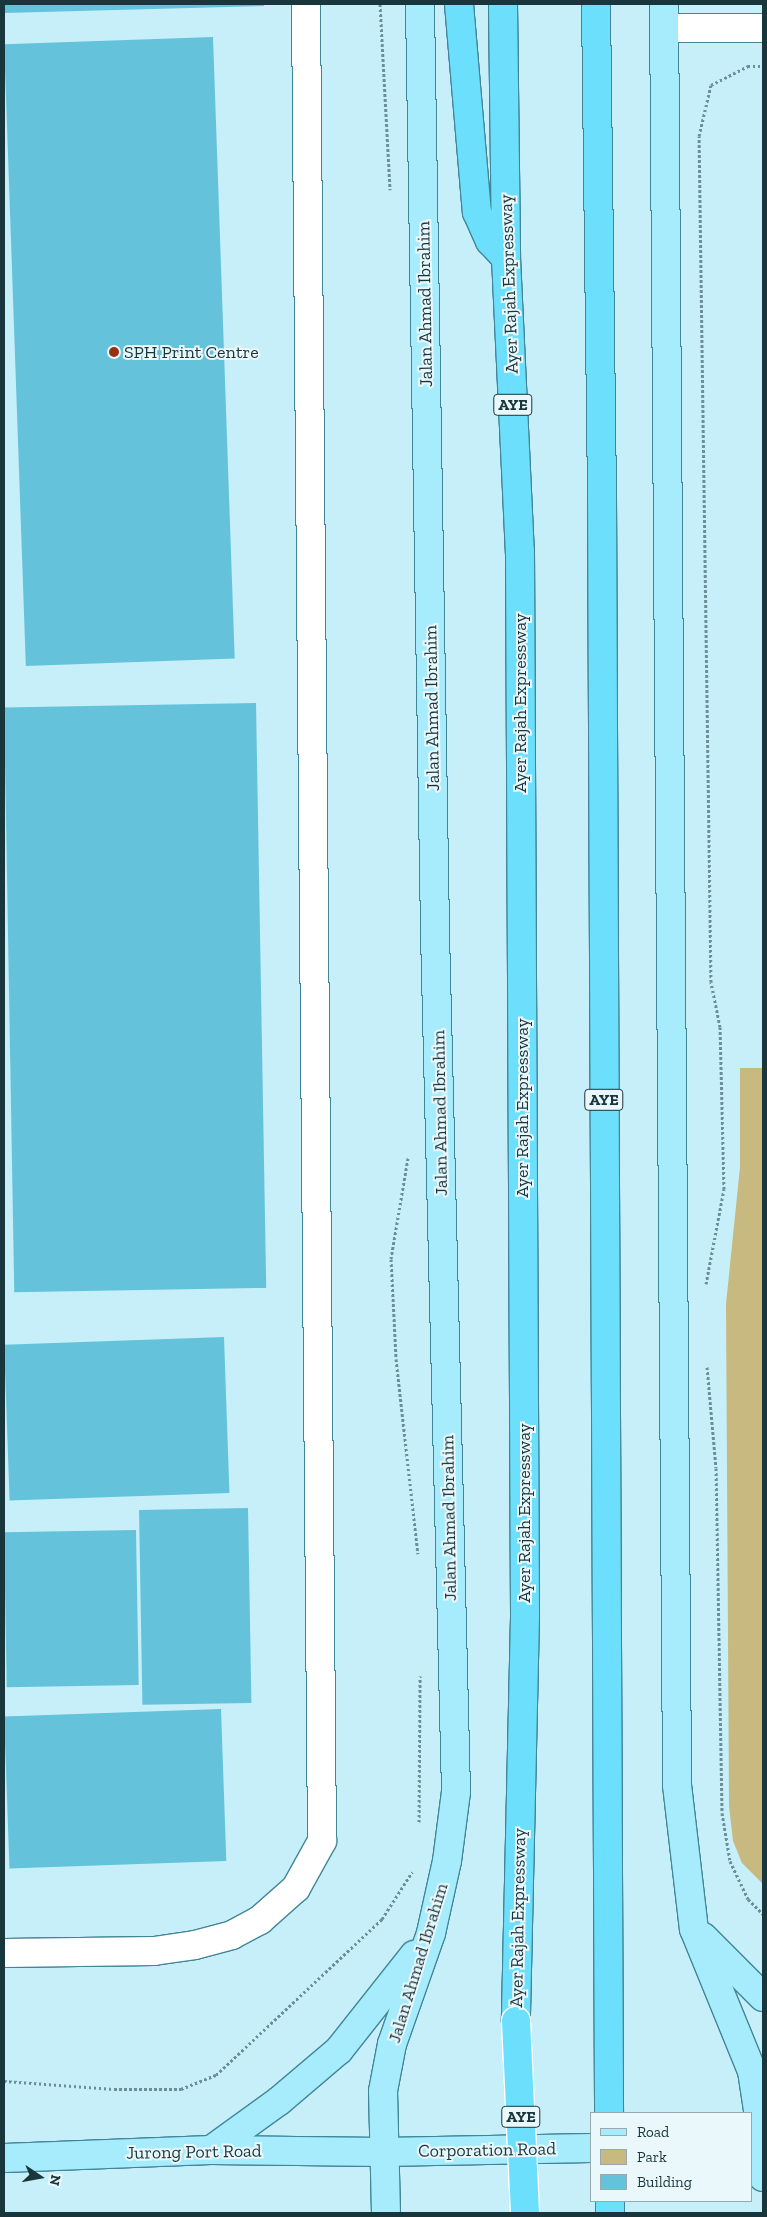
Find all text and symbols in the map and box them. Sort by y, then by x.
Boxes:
street label: Ayer Rajah Expressway [495,194,523,374]
street label: Jalan Ahmad Ibrahim [413,221,437,387]
place label: SPH Print Centre [124,341,259,363]
marker: SPH Print Centre [108,346,120,358]
road number: AYE [493,392,533,418]
street label: Ayer Rajah Expressway [509,613,531,793]
street label: Jalan Ahmad Ibrahim [420,625,444,791]
street label: Ayer Rajah Expressway [511,1018,533,1198]
street label: Jalan Ahmad Ibrahim [428,1030,452,1196]
road number: AYE [584,1086,624,1114]
street label: Ayer Rajah Expressway [513,1423,535,1603]
street label: Jalan Ahmad Ibrahim [437,1435,461,1601]
street label: Ayer Rajah Expressway [506,1828,530,2008]
street label: Jalan Ahmad Ibrahim [383,1880,453,2046]
road number: AYE [501,2104,541,2130]
legend [590,2112,752,2202]
text: Road [637,2123,669,2141]
street label: Corporation Road [418,2138,556,2162]
street label: Jurong Port Road [126,2140,262,2164]
text: Park [637,2148,667,2166]
north arrow [15,2152,65,2202]
text: N [46,2173,65,2187]
text: Building [637,2173,692,2191]

